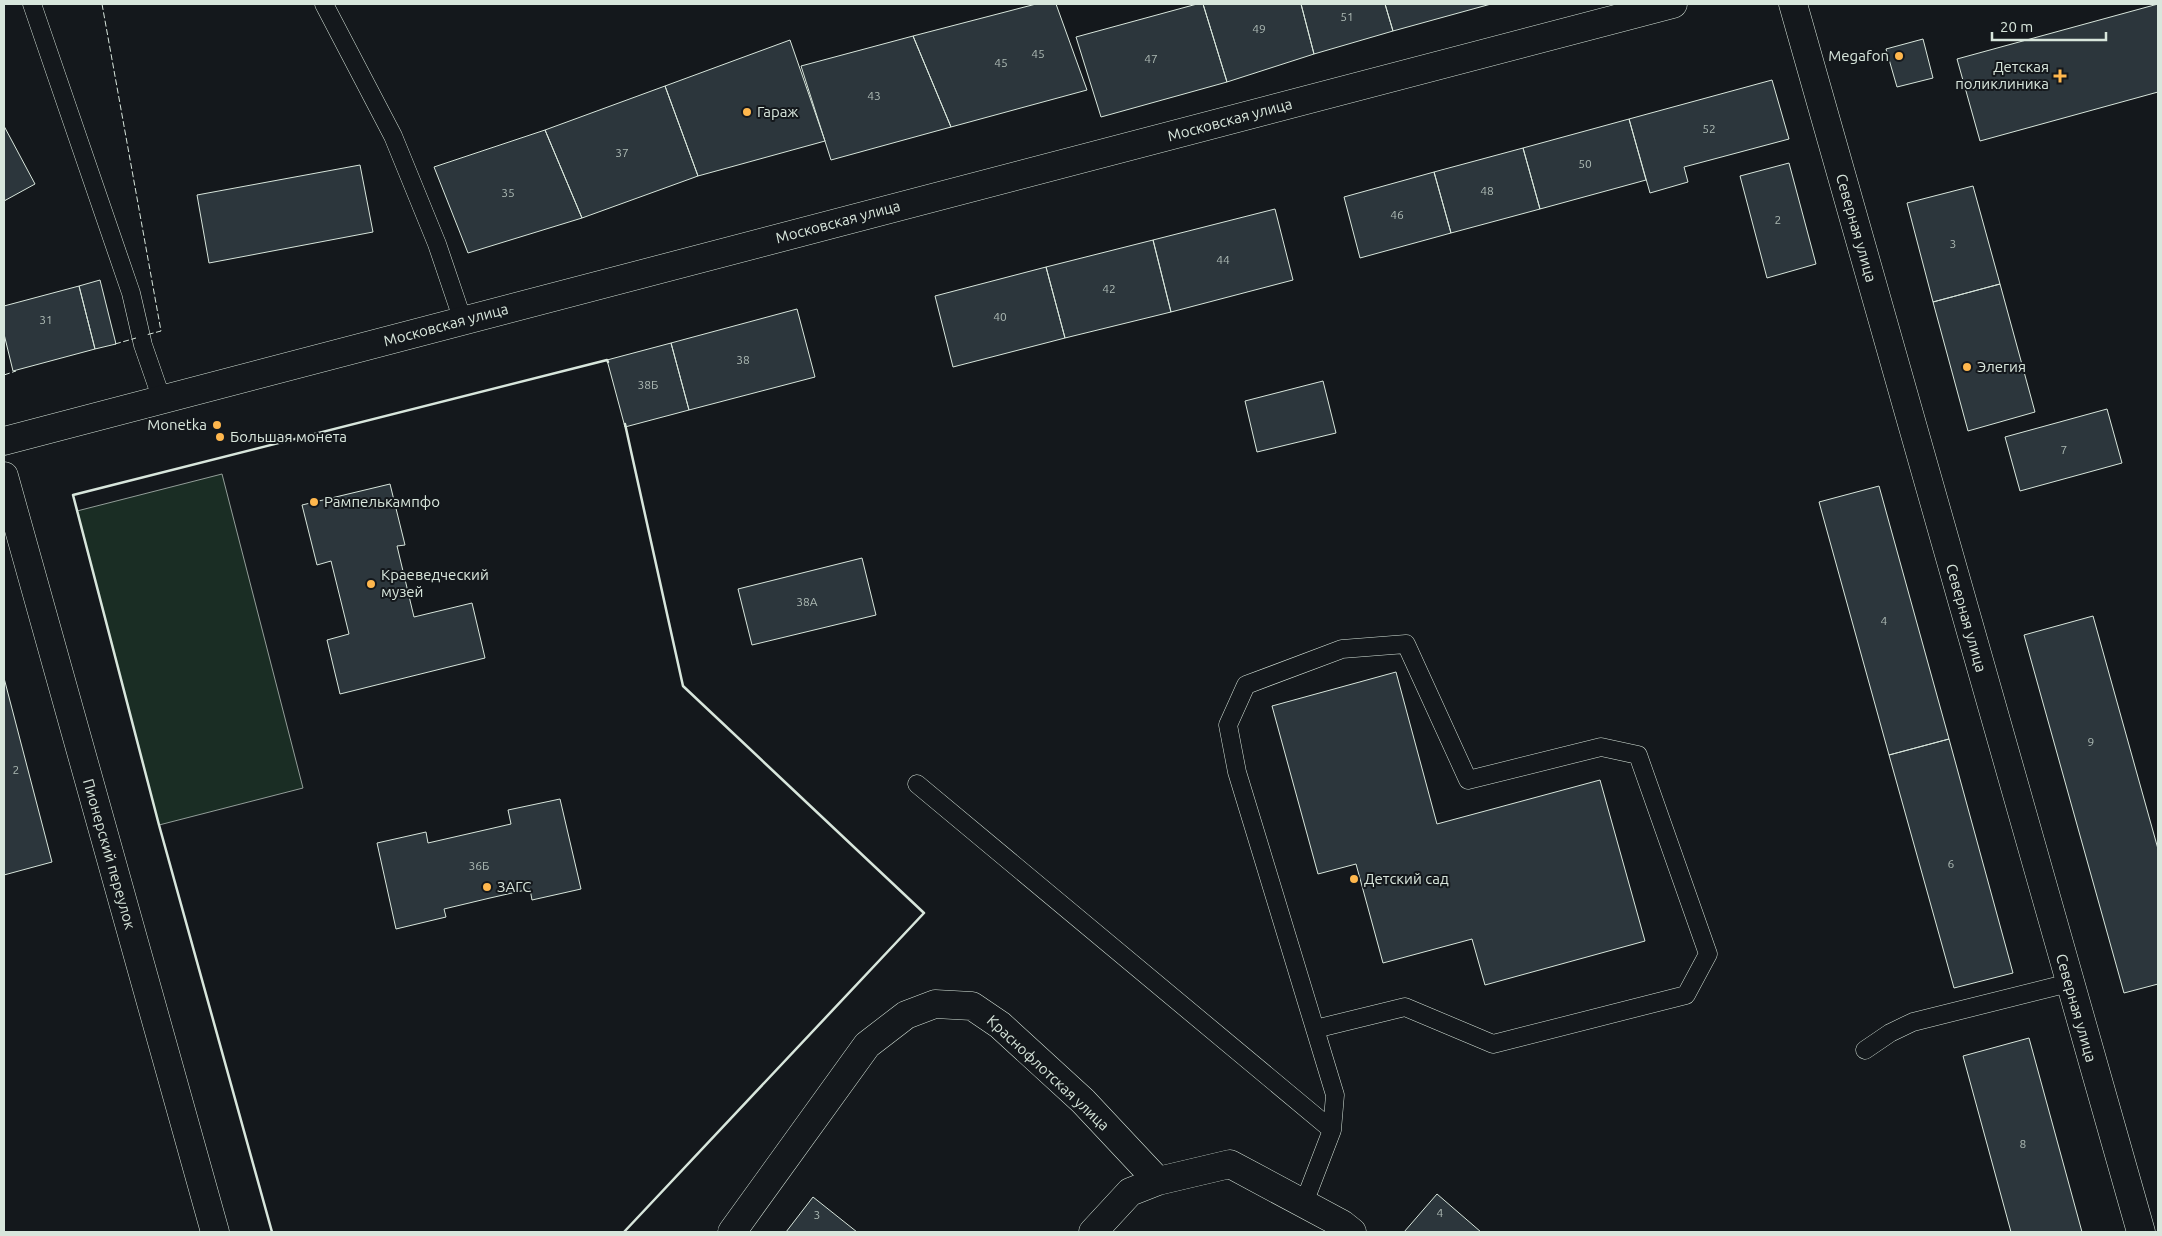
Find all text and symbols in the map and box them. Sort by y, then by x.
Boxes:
house number: 51 [1340,10,1354,23]
scale bar [1992,10,2106,42]
text: 20 m [2000,18,2033,35]
house number: 49 [1252,22,1266,35]
house number: 45 [1031,47,1045,60]
place label: Megafon [1828,47,1889,64]
marker: Megafon [1893,50,1905,62]
house number: 47 [1144,52,1158,65]
house number: 45 [994,56,1008,69]
place label: Детская поликлиника [1955,58,2049,92]
marker: Детская поликлиника [2053,69,2067,83]
house number: 43 [867,89,881,102]
street label: Московская улица [1166,95,1294,144]
place label: Гараж [757,103,798,120]
marker: Гараж [741,106,753,118]
house number: 52 [1702,122,1716,135]
house number: 37 [615,146,629,159]
house number: 50 [1578,157,1592,170]
street label: Северная улица [1833,172,1880,284]
house number: 48 [1480,184,1494,197]
house number: 35 [501,186,515,199]
street label: Московская улица [774,197,902,246]
house number: 46 [1390,208,1404,221]
house number: 2 [1775,213,1781,226]
house number: 3 [1950,237,1956,250]
house number: 44 [1216,253,1230,266]
house number: 42 [1102,282,1116,295]
street label: Московская улица [382,300,510,349]
house number: 40 [993,310,1007,323]
house number: 31 [39,313,53,326]
house number: 38 [736,353,750,366]
place label: Элегия [1977,358,2026,375]
marker: Элегия [1961,361,1973,373]
house number: 38Б [638,378,658,391]
place label: Monetka [147,416,207,433]
marker: Monetka [211,419,223,431]
place label: Большая монета [230,428,347,445]
marker: Большая монета [214,431,226,443]
house number: 7 [2061,443,2067,456]
place label: Рампелькампфо [324,493,440,510]
marker: Рампелькампфо [308,496,320,508]
street label: Северная улица [1943,562,1990,674]
place label: Краеведческий музей [381,566,489,600]
marker: Краеведческий музей [365,578,377,590]
house number: 38А [796,595,818,608]
house number: 4 [1881,614,1888,627]
house number: 9 [2088,735,2094,748]
house number: 2 [13,763,19,776]
street label: Пионерский переулок [80,777,139,931]
house number: 6 [1948,857,1955,870]
house number: 36Б [469,859,489,872]
place label: Детский сад [1364,870,1449,887]
marker: Детский сад [1348,873,1360,885]
place label: ЗАГС [497,878,532,895]
marker: ЗАГС [481,881,493,893]
street label: Северная улица [2053,952,2100,1064]
street label: Краснофлотская улица [984,1012,1113,1134]
house number: 8 [2020,1137,2027,1150]
house number: 4 [1437,1206,1444,1219]
house number: 3 [814,1208,820,1221]

